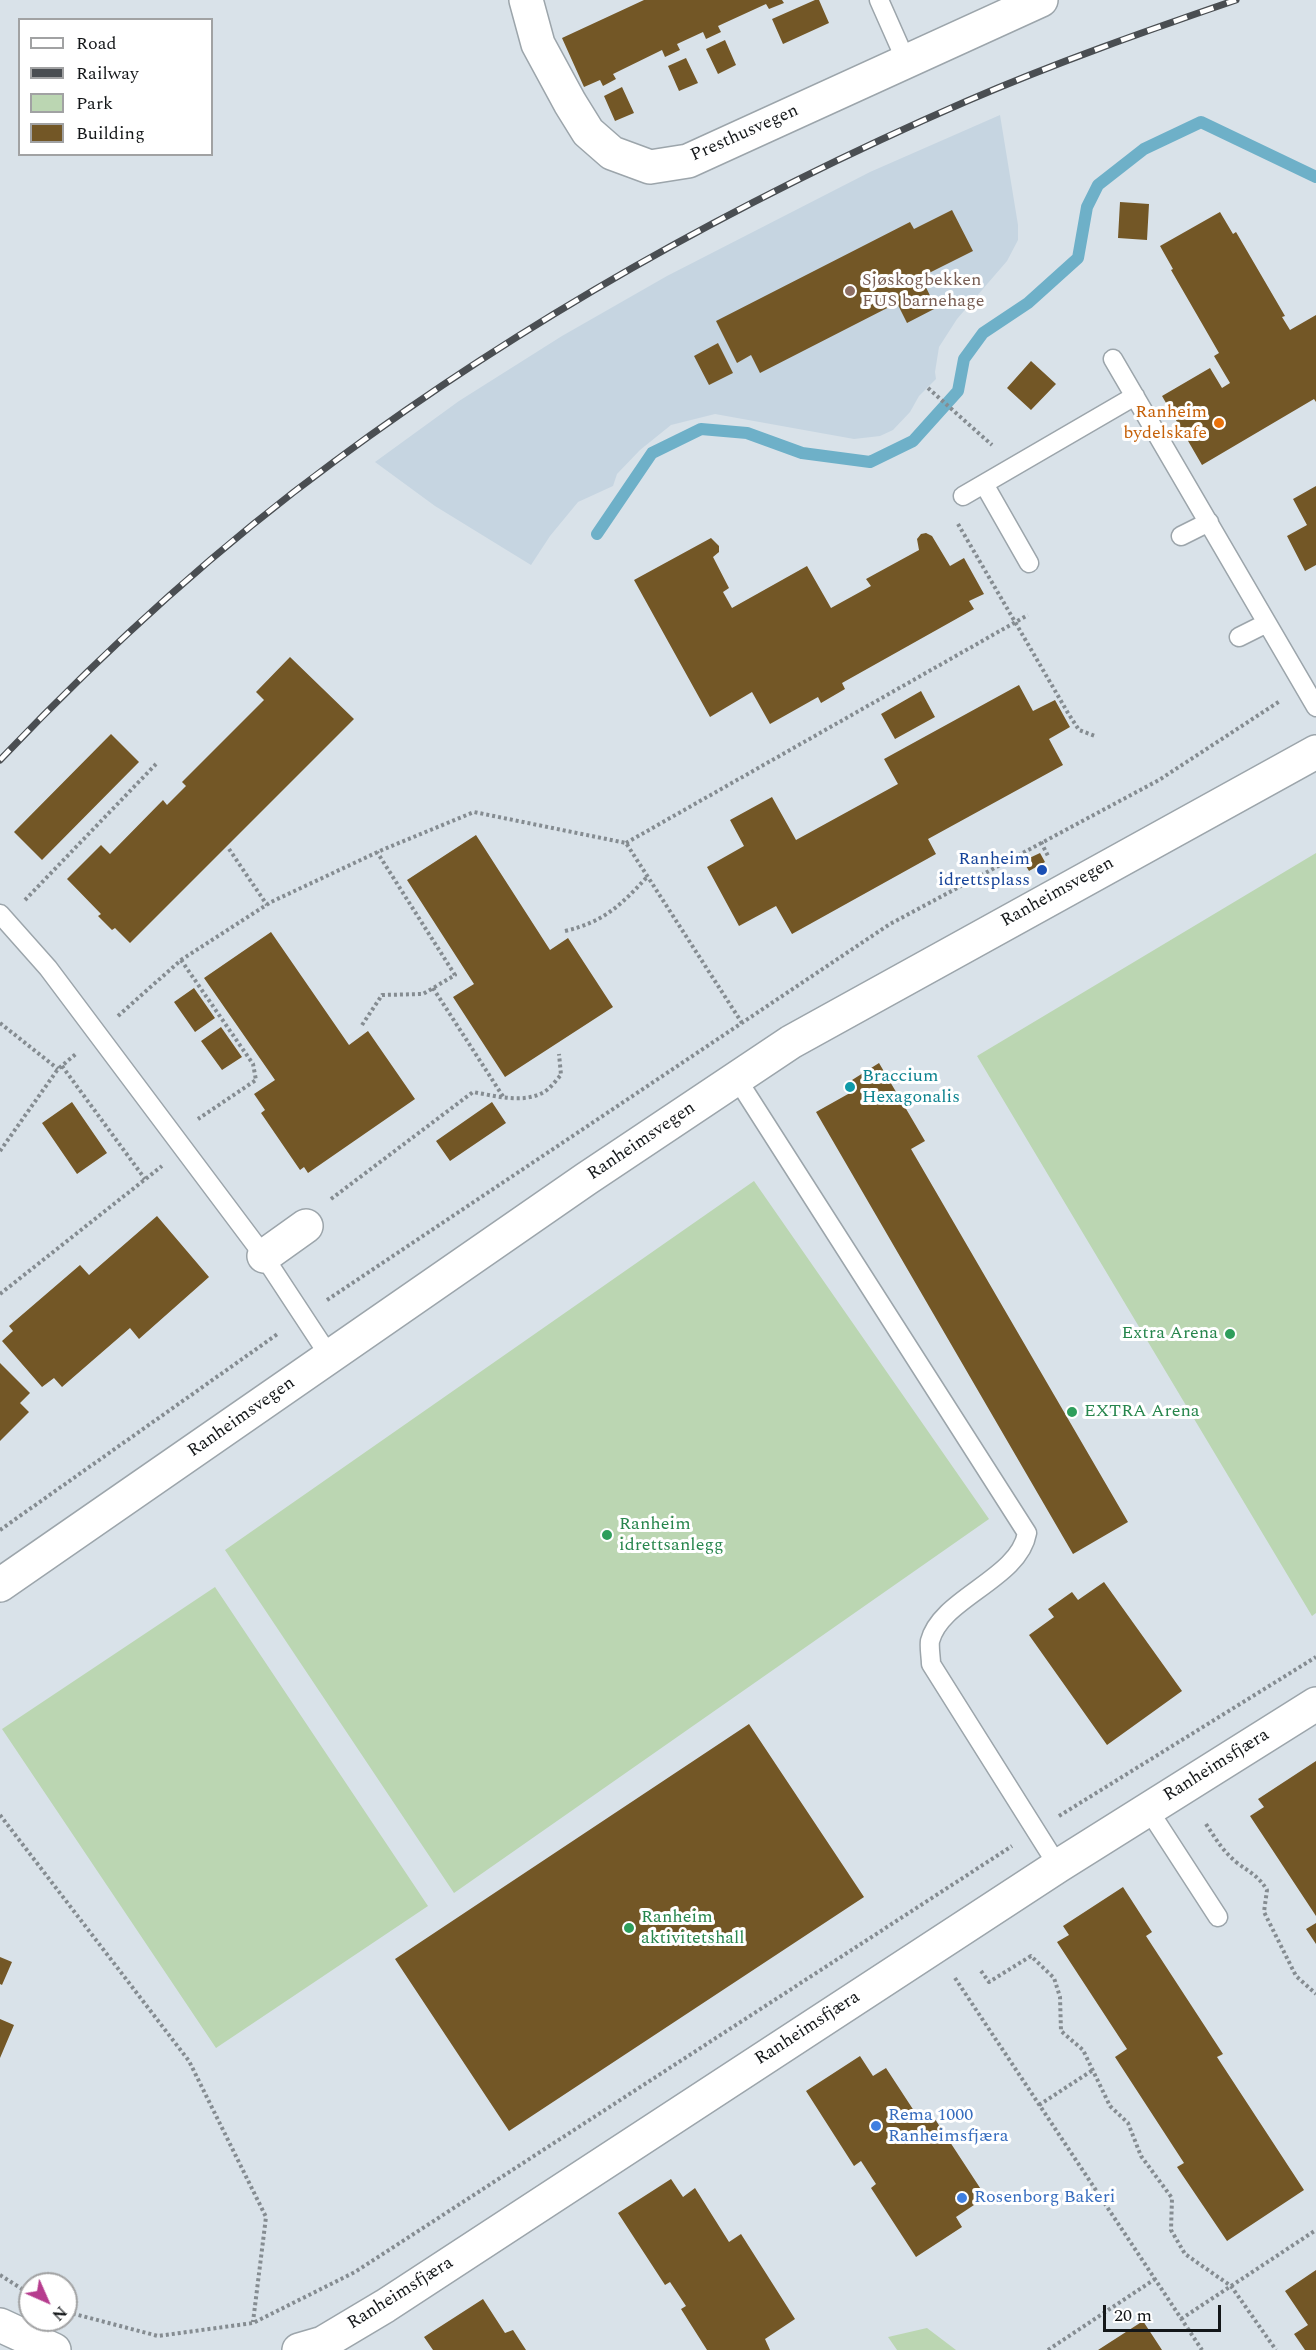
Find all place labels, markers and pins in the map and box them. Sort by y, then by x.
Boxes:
place label: Sjøskogbekken FUS barnehage [862,270,984,312]
marker: Sjøskogbekken FUS barnehage [843,284,857,298]
place label: Ranheim bydelskafe [1123,402,1207,444]
marker: Ranheim bydelskafe [1212,416,1226,430]
place label: Ranheim idrettsplass [938,849,1030,892]
marker: Ranheim idrettsplass [1035,863,1049,877]
place label: Braccium Hexagonalis [862,1066,960,1108]
marker: Braccium Hexagonalis [843,1080,857,1094]
place label: Extra Arena [1122,1323,1218,1345]
marker: Extra Arena [1223,1327,1237,1341]
place label: EXTRA Arena [1084,1401,1200,1423]
marker: EXTRA Arena [1065,1405,1079,1419]
place label: Ranheim idrettsanlegg [619,1514,724,1556]
marker: Ranheim idrettsanlegg [600,1528,614,1542]
place label: Ranheim aktivitetshall [641,1907,745,1950]
marker: Ranheim aktivitetshall [622,1921,636,1935]
place label: Rema 1000 Ranheimsfjæra [888,2105,1009,2148]
marker: Rema 1000 Ranheimsfjæra [869,2119,883,2133]
place label: Rosenborg Bakeri [974,2187,1115,2209]
marker: Rosenborg Bakeri [955,2191,969,2205]

